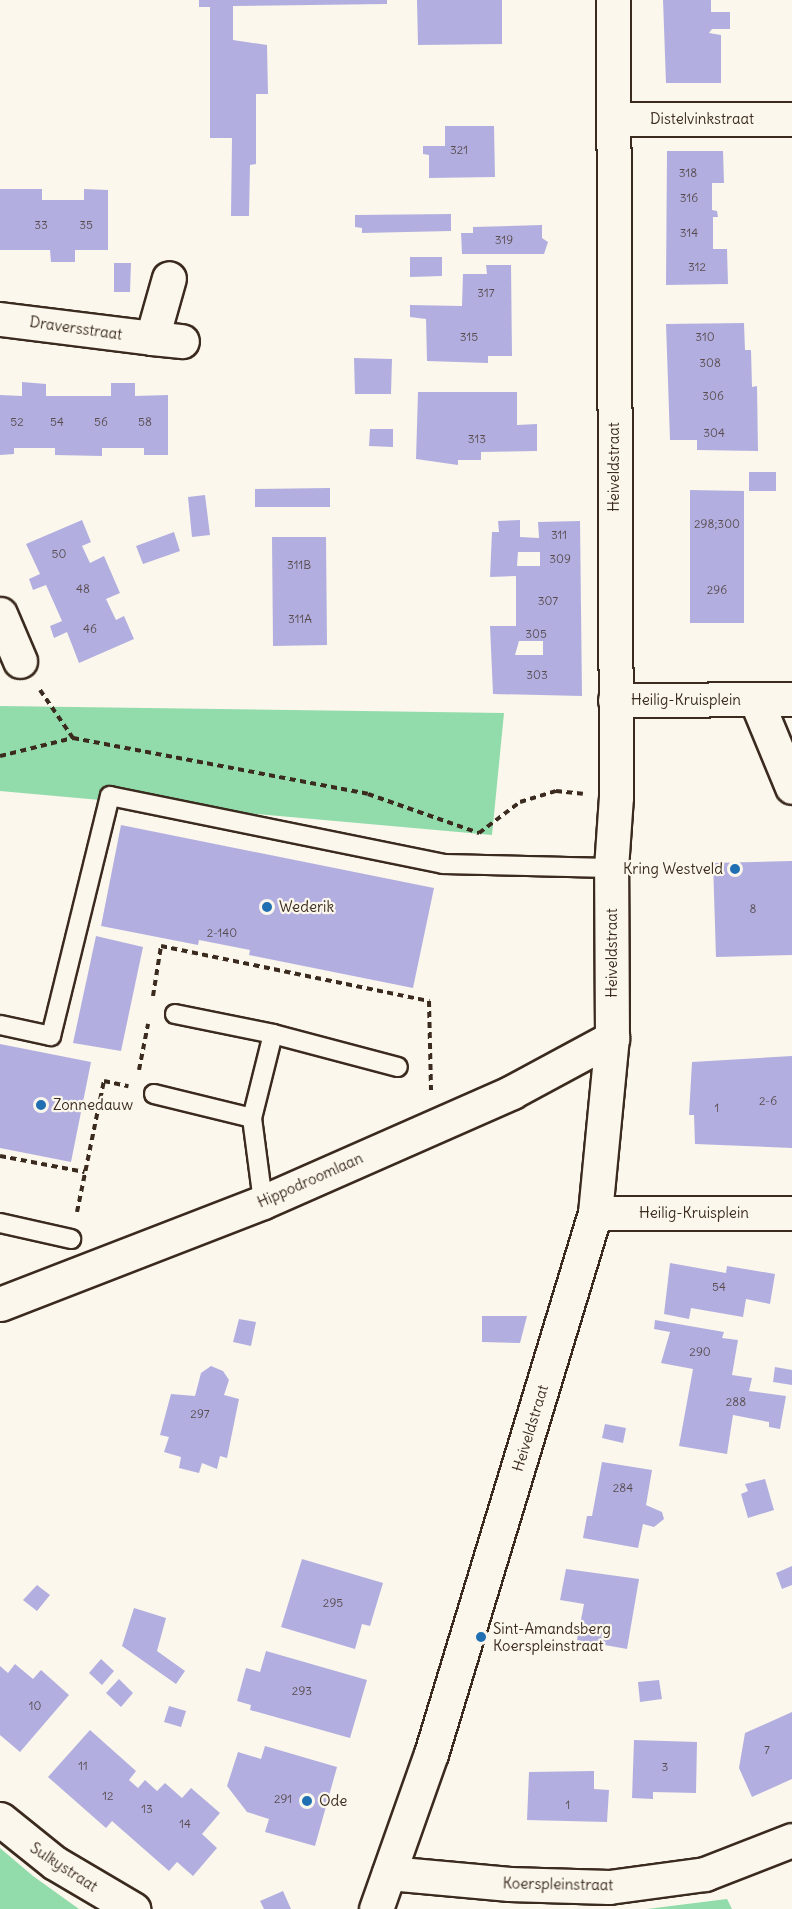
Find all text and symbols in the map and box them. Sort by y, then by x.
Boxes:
street label: Distelvinkstraat [650,110,754,128]
house number: 321 [450,143,468,157]
house number: 318 [679,166,697,180]
house number: 316 [680,191,698,205]
house number: 33 [34,218,48,232]
house number: 35 [79,218,93,232]
house number: 314 [680,226,698,240]
house number: 319 [495,233,513,247]
house number: 312 [688,260,706,274]
house number: 317 [477,286,495,300]
street label: Draversstraat [28,313,124,343]
house number: 315 [460,330,478,344]
house number: 310 [695,330,715,344]
house number: 308 [699,356,721,370]
house number: 306 [702,389,724,403]
house number: 52 [10,415,24,429]
house number: 54 [50,415,64,429]
house number: 56 [94,415,108,429]
house number: 58 [138,415,152,429]
street label: Heiveldstraat [605,422,623,512]
house number: 304 [703,426,725,440]
house number: 313 [468,432,486,446]
house number: 298;300 [694,517,740,531]
house number: 311 [551,528,567,542]
house number: 50 [52,547,66,561]
house number: 309 [549,552,571,566]
house number: 311B [287,558,311,572]
house number: 48 [76,582,90,596]
house number: 296 [707,583,727,597]
house number: 307 [538,594,558,608]
house number: 311A [288,612,312,626]
house number: 46 [83,622,97,636]
house number: 305 [525,627,547,641]
house number: 303 [526,668,548,682]
street label: Heilig-Kruisplein [631,691,741,709]
place label: Kring Westveld [623,860,723,878]
marker: Kring Westveld [728,862,742,876]
place label: Wederik [279,898,334,916]
marker: Wederik [260,900,274,914]
house number: 8 [750,902,756,916]
street label: Heiveldstraat [603,908,621,998]
house number: 2-140 [207,926,237,940]
house number: 2-6 [759,1094,777,1108]
place label: Zonnedauw [53,1096,133,1114]
marker: Zonnedauw [34,1098,48,1112]
house number: 1 [715,1101,719,1115]
street label: Hippodroomlaan [254,1149,366,1211]
street label: Heilig-Kruisplein [639,1204,749,1222]
house number: 54 [712,1280,726,1294]
house number: 290 [689,1345,711,1359]
street label: Heiveldstraat [508,1383,552,1473]
house number: 288 [726,1395,746,1409]
house number: 297 [190,1407,210,1421]
house number: 284 [613,1481,633,1495]
house number: 295 [323,1596,343,1610]
place label: Sint-Amandsberg Koerspleinstraat [493,1619,611,1654]
marker: Sint-Amandsberg Koerspleinstraat [474,1630,488,1644]
house number: 293 [292,1684,312,1698]
house number: 10 [29,1699,41,1713]
house number: 7 [764,1743,770,1757]
house number: 11 [78,1759,88,1773]
house number: 3 [662,1760,668,1774]
house number: 12 [102,1789,114,1803]
house number: 291 [274,1792,292,1806]
place label: Ode [319,1792,347,1810]
marker: Ode [300,1794,314,1808]
house number: 1 [566,1798,570,1812]
house number: 13 [141,1802,153,1816]
house number: 14 [179,1817,191,1831]
street label: Sulkystraat [27,1839,101,1895]
street label: Koerspleinstraat [503,1874,613,1894]

